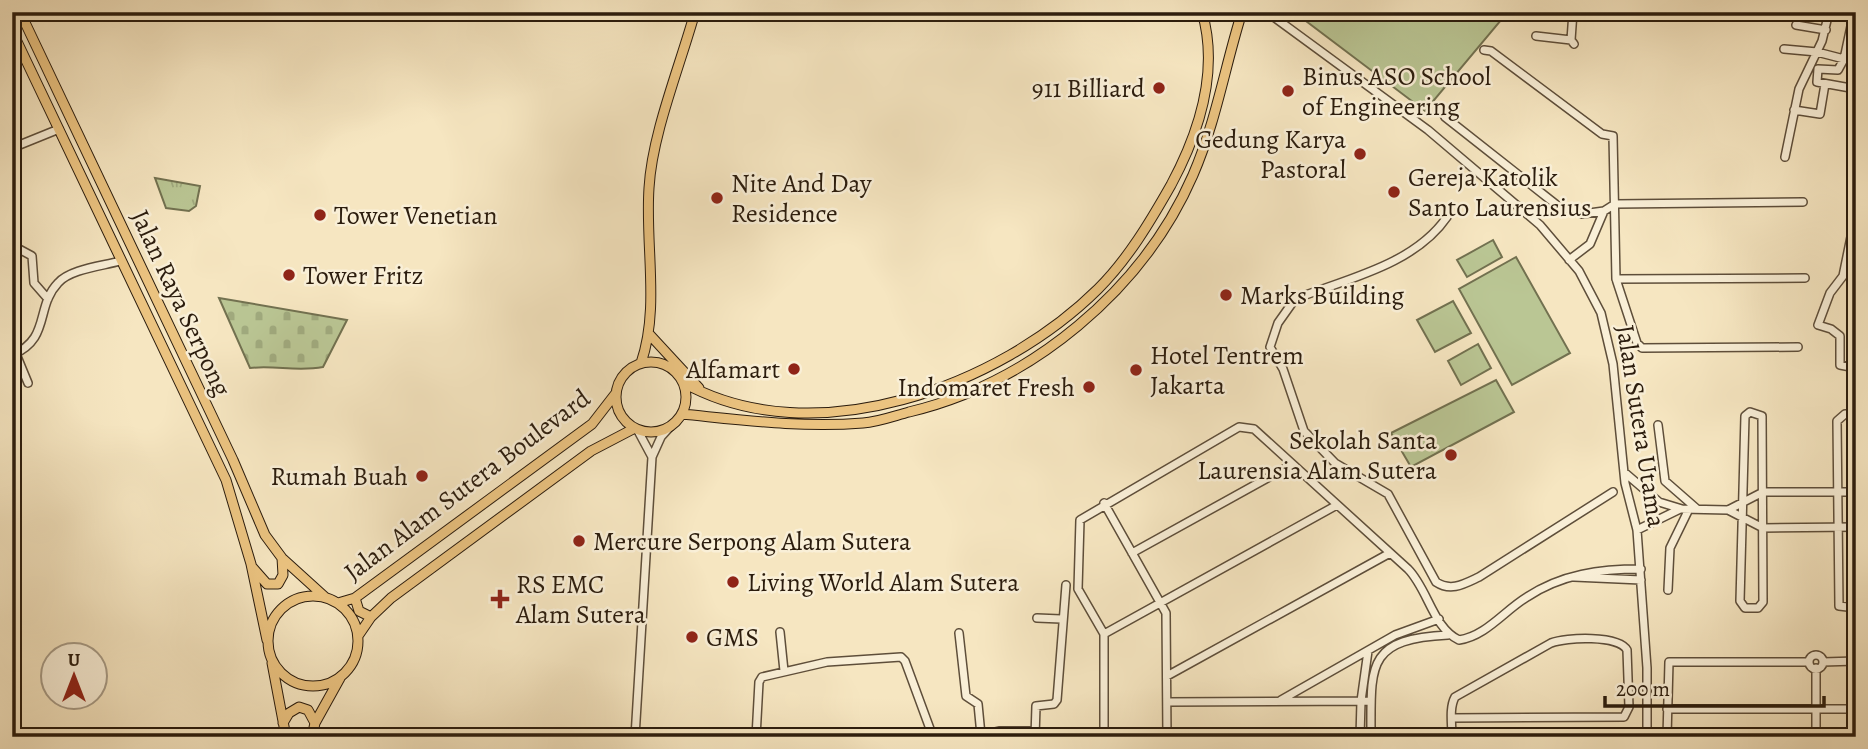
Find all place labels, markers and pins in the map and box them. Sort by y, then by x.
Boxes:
place label: Binus ASO School of Engineering [1302,59,1491,124]
place label: 911 Billiard [1032,71,1145,106]
marker: 911 Billiard [1151,80,1167,96]
marker: Binus ASO School of Engineering [1280,83,1296,99]
place label: Gedung Karya Pastoral [1195,122,1346,187]
marker: Gedung Karya Pastoral [1352,146,1368,162]
place label: Gereja Katolik Santo Laurensius [1408,160,1592,225]
place label: Nite And Day Residence [731,166,872,231]
marker: Gereja Katolik Santo Laurensius [1386,184,1402,200]
marker: Nite And Day Residence [709,190,725,206]
place label: Tower Venetian [334,198,498,233]
marker: Tower Venetian [312,207,328,223]
place label: Tower Fritz [303,258,423,293]
marker: Tower Fritz [281,267,297,283]
place label: Marks Building [1240,278,1404,313]
marker: Marks Building [1218,287,1234,303]
place label: Hotel Tentrem Jakarta [1150,338,1304,403]
place label: Alfamart [685,352,780,387]
marker: Alfamart [786,361,802,377]
marker: Hotel Tentrem Jakarta [1128,362,1144,378]
place label: Indomaret Fresh [897,370,1075,405]
marker: Indomaret Fresh [1081,379,1097,395]
place label: Sekolah Santa Laurensia Alam Sutera [1197,423,1437,488]
marker: Sekolah Santa Laurensia Alam Sutera [1443,447,1459,463]
place label: Rumah Buah [270,459,408,494]
marker: Rumah Buah [414,468,430,484]
place label: Mercure Serpong Alam Sutera [593,524,911,559]
marker: Mercure Serpong Alam Sutera [571,533,587,549]
place label: Living World Alam Sutera [747,565,1019,600]
place label: RS EMC Alam Sutera [515,567,646,632]
marker: Living World Alam Sutera [725,574,741,590]
marker: RS EMC Alam Sutera [490,589,510,609]
place label: GMS [706,620,759,655]
marker: GMS [684,629,700,645]

